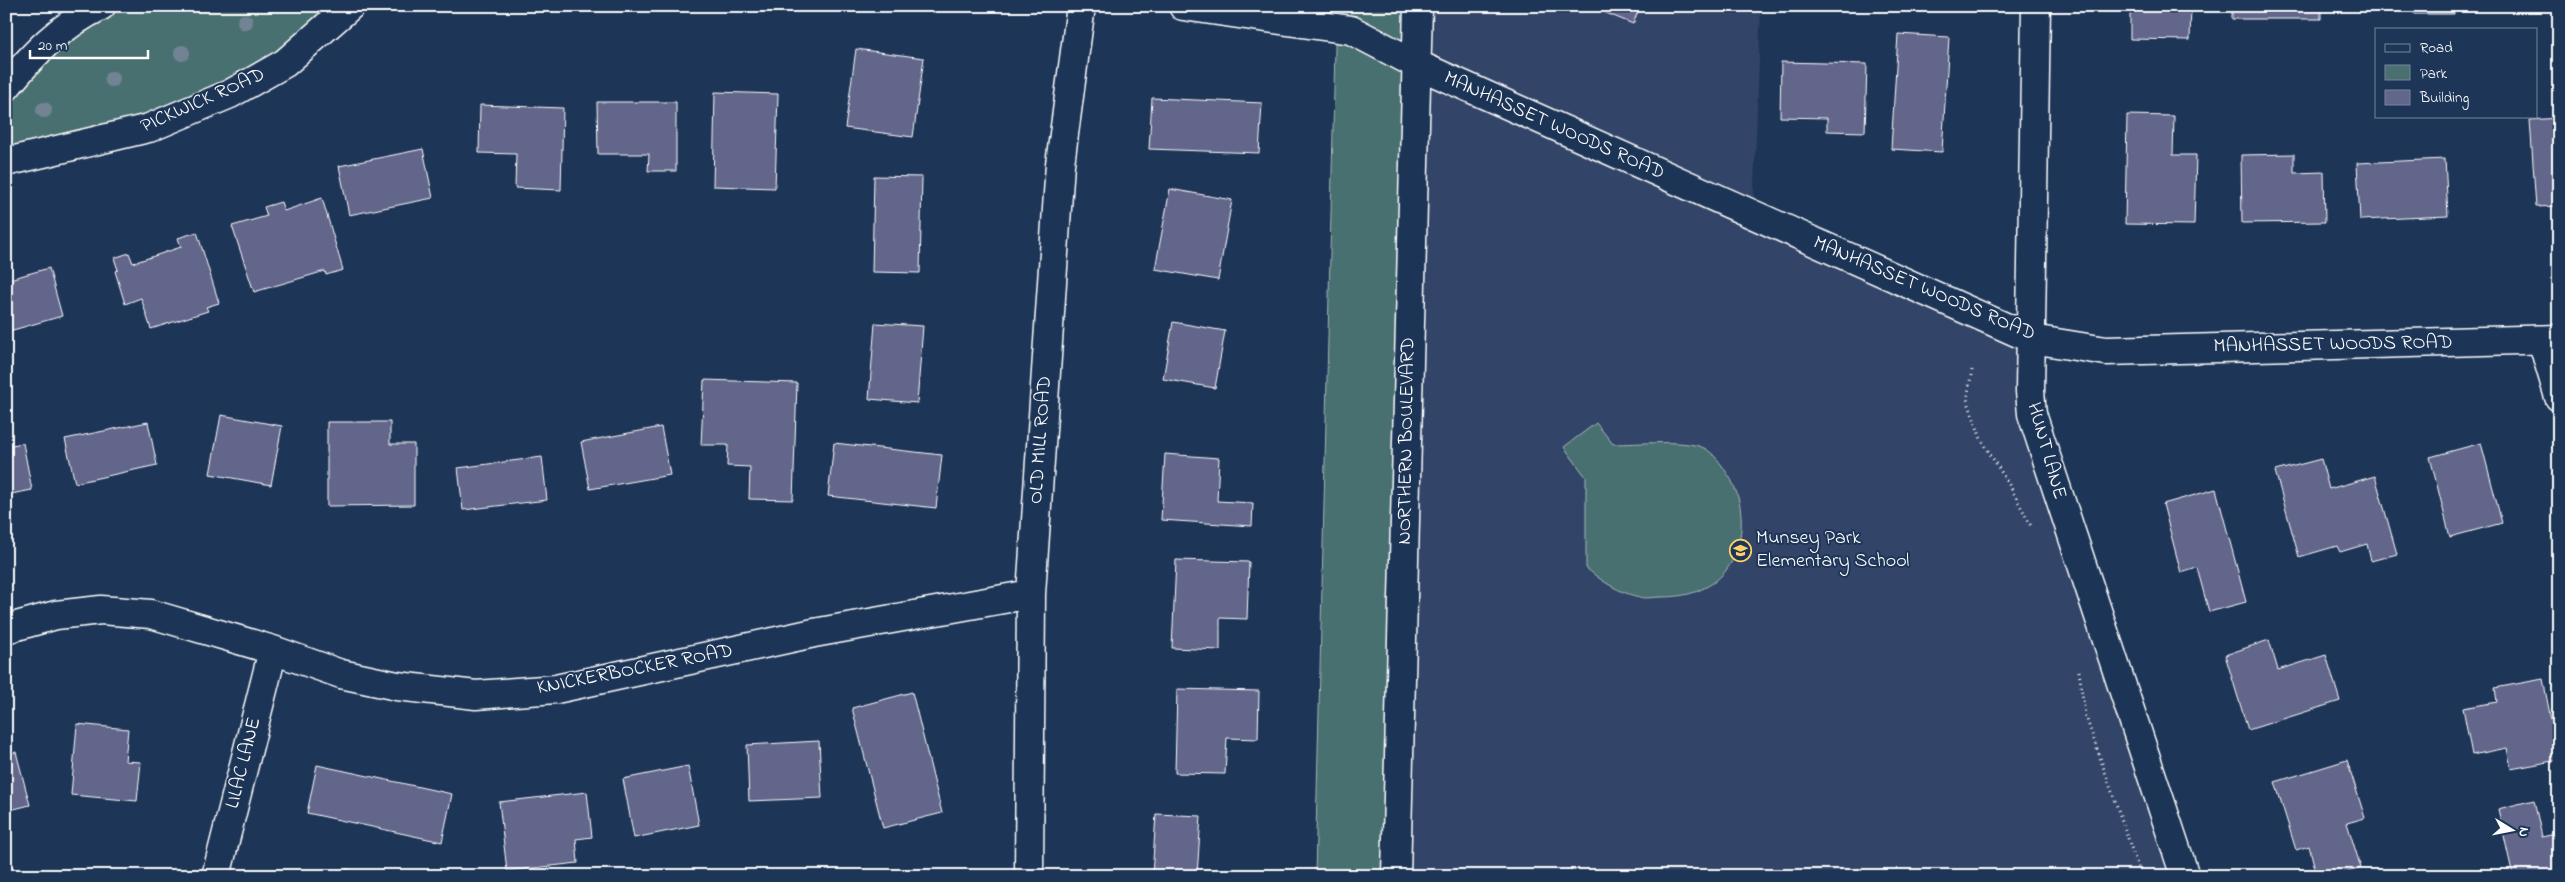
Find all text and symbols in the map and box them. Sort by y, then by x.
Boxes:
scale bar [30,28,148,60]
legend [2375,28,2538,118]
text: 20 m [38,35,68,57]
text: Road [2420,37,2453,59]
street label: PICKWICK ROAD [136,61,270,141]
text: Park [2420,63,2448,85]
street label: MANHASSET WOODS ROAD [1439,64,1669,188]
text: Building [2419,87,2469,110]
street label: MANHASSET WOODS ROAD [1808,229,2040,349]
street label: MANHASSET WOODS ROAD [2213,328,2453,362]
street label: NORTHERN BOULEVARD [1391,337,1423,545]
street label: OLD MILL ROAD [1022,375,1060,505]
street label: HUNT LANE [2018,399,2074,503]
place label: Munsey Park Elementary School [1756,524,1909,576]
school or university icon: Munsey Park Elementary School [1728,538,1752,562]
street label: KNICKERBOCKER ROAD [535,637,735,703]
street label: LILAC LANE [219,714,269,812]
north arrow [2488,804,2538,854]
text: N [2512,826,2534,838]

